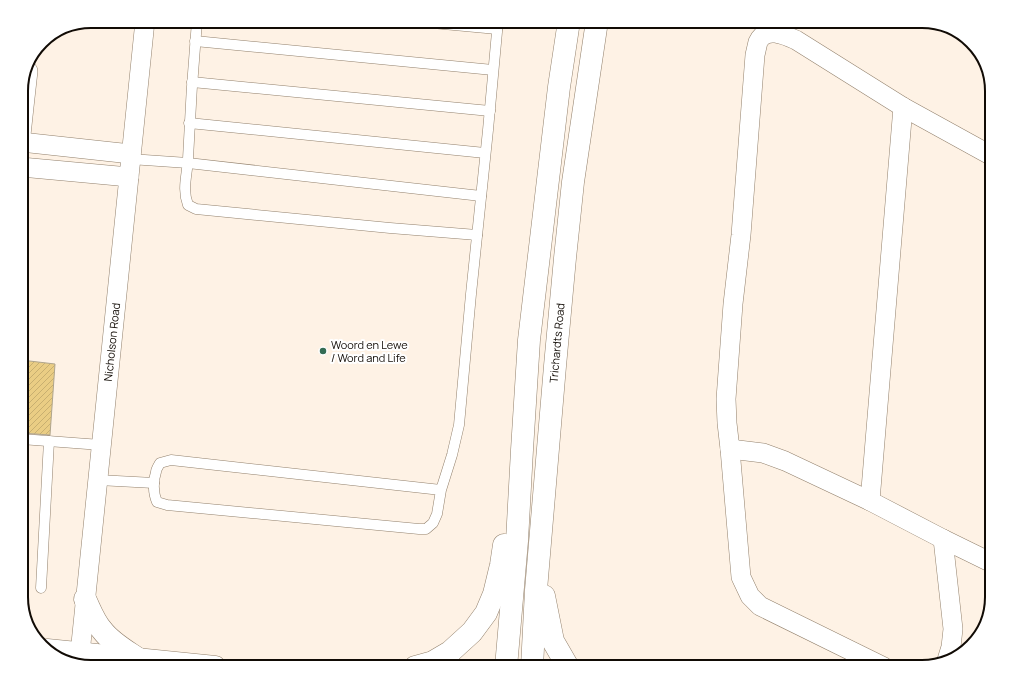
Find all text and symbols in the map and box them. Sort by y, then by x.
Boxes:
street label: Nicholson Road [100,302,123,382]
street label: Trichardts Road [546,302,567,384]
place label: Woord en Lewe / Word and Life [331,337,408,365]
marker: Woord en Lewe / Word and Life [318,346,328,356]

